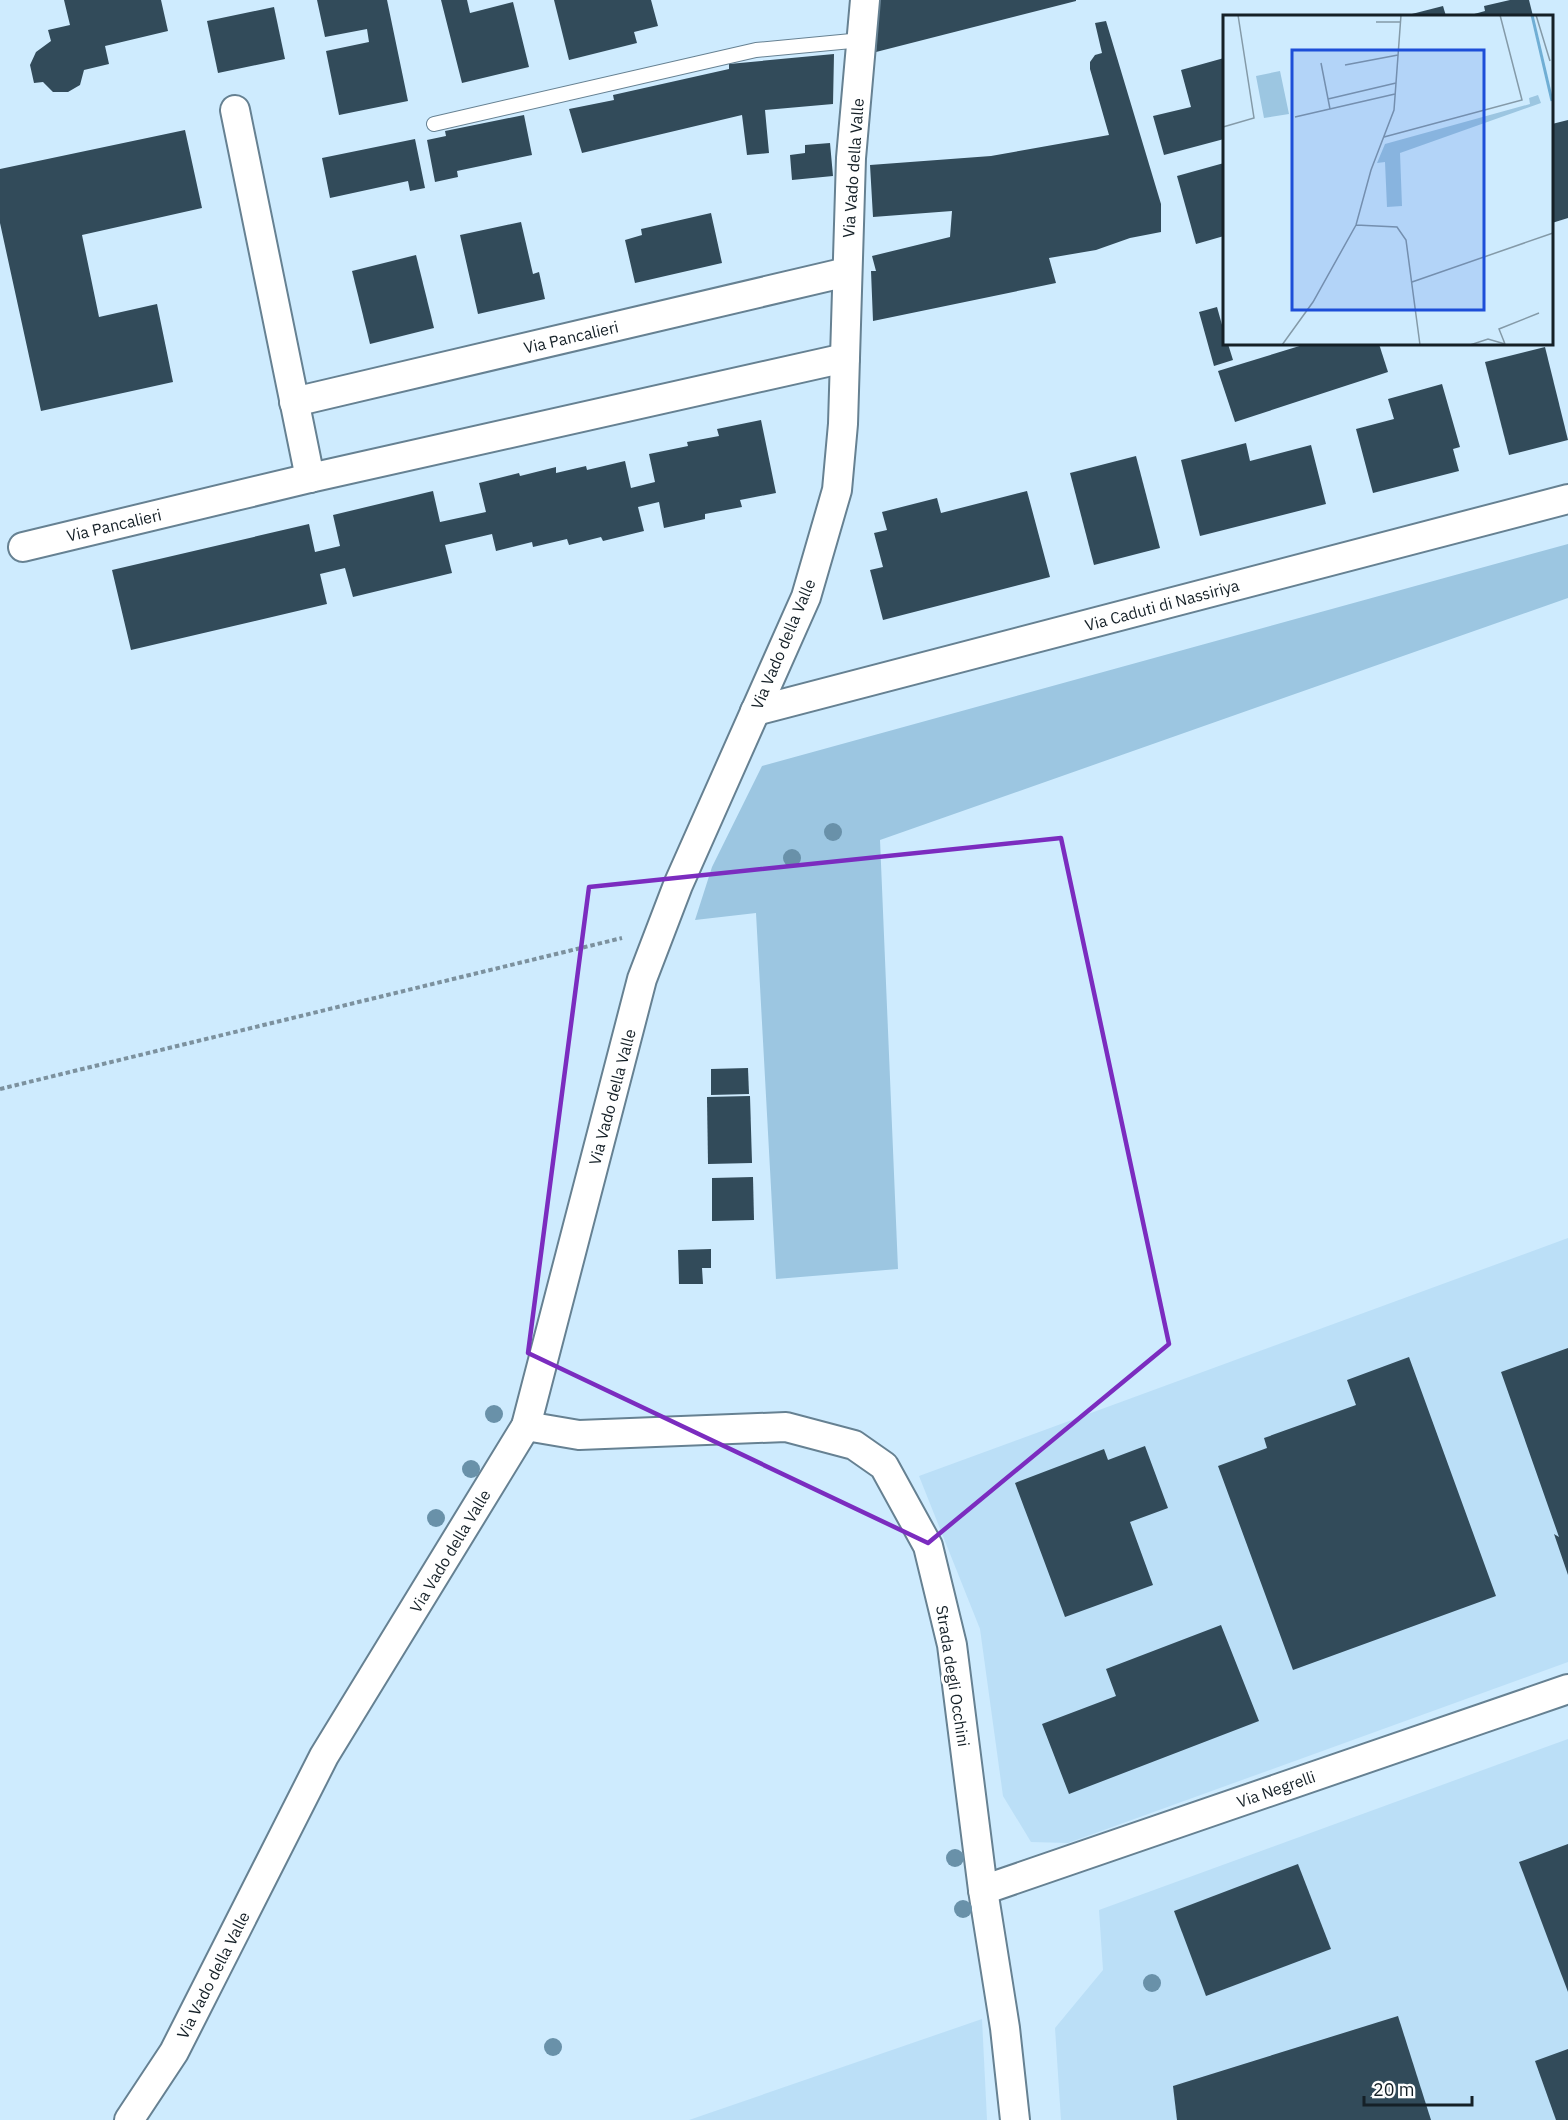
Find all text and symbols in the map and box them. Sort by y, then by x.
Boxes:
inset map [1223,15,1553,345]
street label: Via Vado della Valle [838,97,868,239]
street label: Via Pancalieri [522,316,620,358]
street label: Via Pancalieri [65,504,163,546]
street label: Via Vado della Valle [746,575,820,712]
street label: Via Caduti di Nassiriya [1083,575,1242,635]
street label: Via Vado della Valle [584,1027,640,1167]
street label: Via Vado della Valle [405,1486,495,1616]
street label: Strada degli Occhini [932,1604,974,1748]
street label: Via Negrelli [1234,1766,1318,1812]
street label: Via Vado della Valle [172,1908,254,2042]
scale bar [1364,2069,1472,2107]
text: 20 m [1373,2078,1415,2101]

